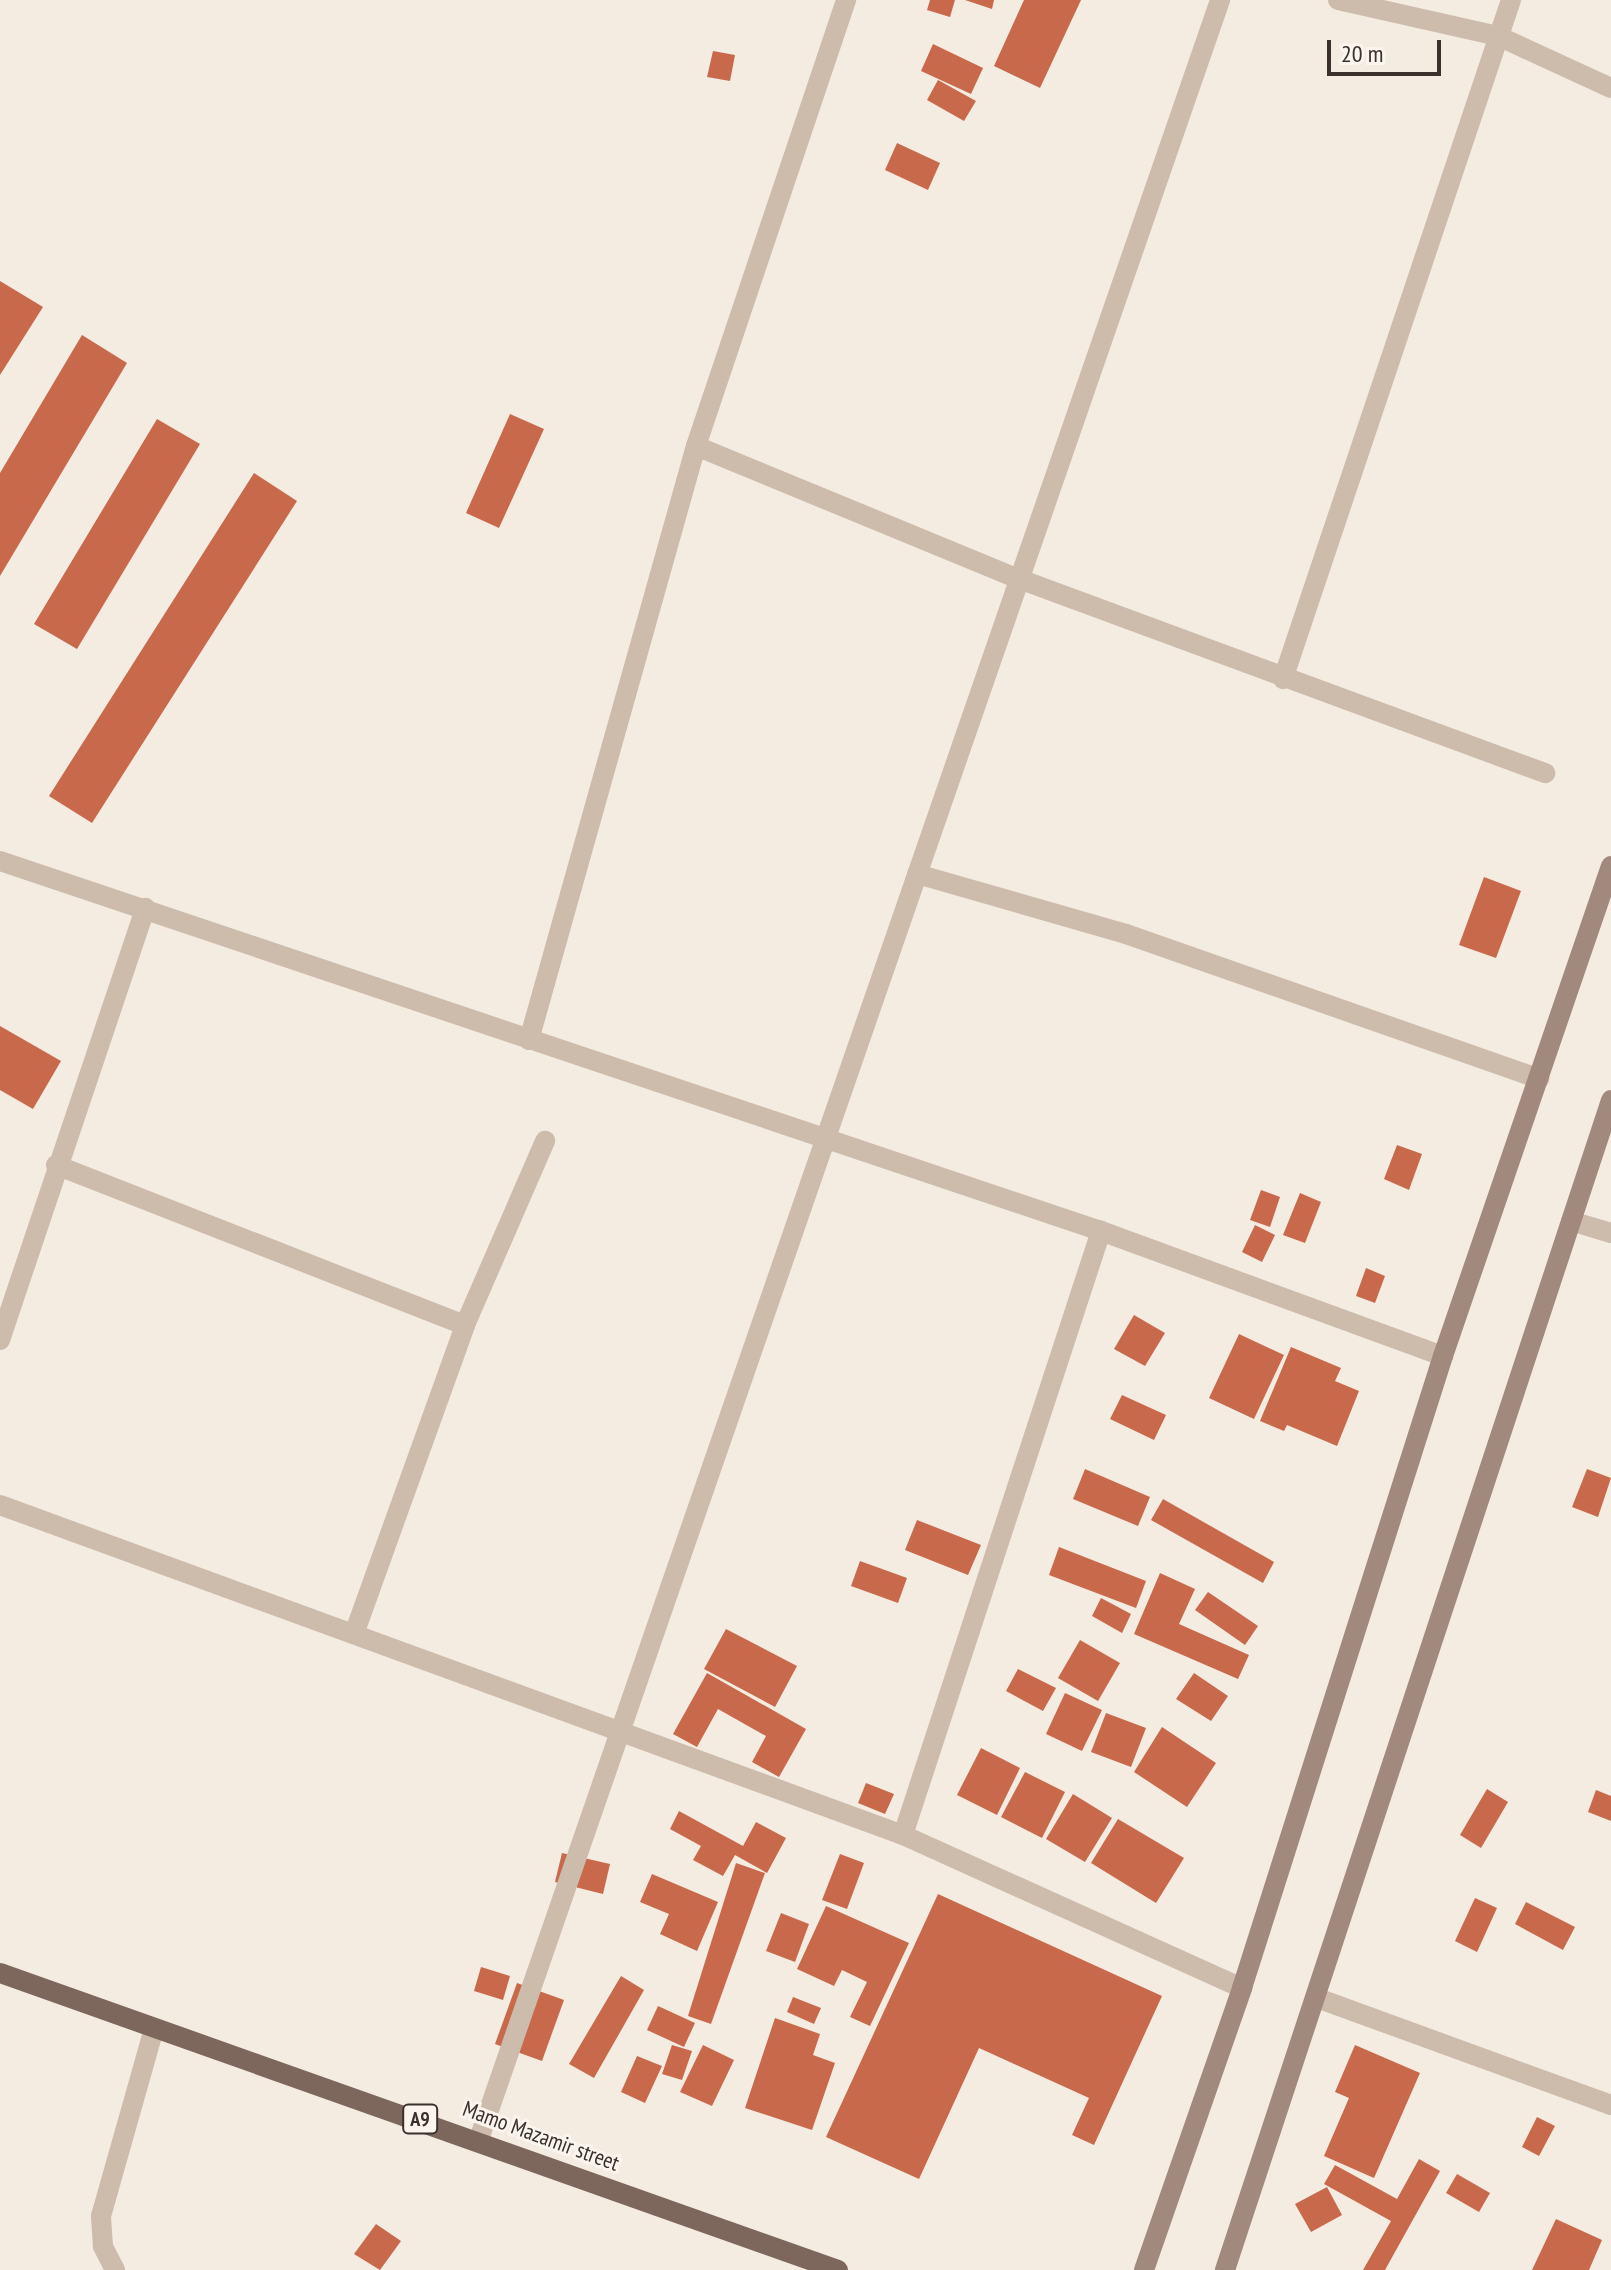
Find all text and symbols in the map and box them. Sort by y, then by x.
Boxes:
scale bar [1331,24,1445,74]
text: 20 m [1341,38,1383,69]
street label: Mamo Mazamir street [459,2096,623,2176]
road number: A9 [402,2103,438,2135]

